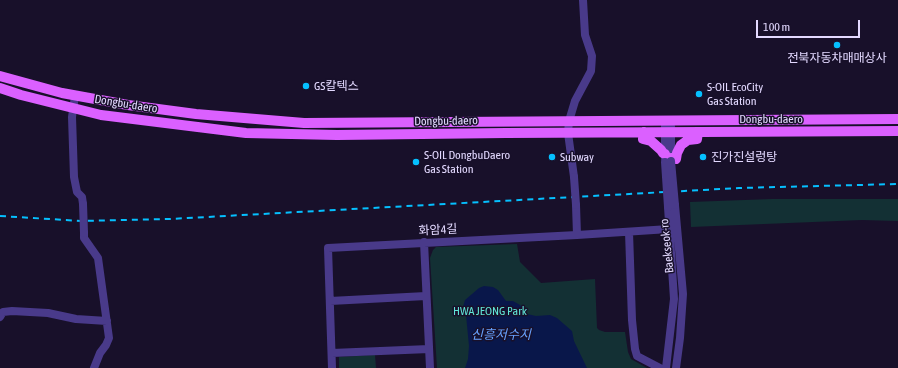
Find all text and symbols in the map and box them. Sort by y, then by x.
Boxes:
scale bar [758,12,862,38]
text: 100 m [763,20,790,34]
marker: 전북자동차매매상사 [832,40,842,50]
place label: 전북자동차매매상사 [787,51,887,65]
place label: GS칼텍스 [314,79,359,93]
place label: S-OIL EcoCity Gas Station [707,80,763,108]
marker: GS칼텍스 [301,81,311,91]
marker: S-OIL EcoCity Gas Station [694,89,704,99]
street label: Dongbu-daero [93,92,159,116]
street label: Dongbu-daero [739,112,803,126]
street label: Dongbu-daero [414,113,478,129]
place label: S-OIL DongbuDaero Gas Station [424,148,510,176]
place label: Subway [560,150,594,164]
place label: 진가진설렁탕 [711,150,777,164]
marker: Subway [547,152,557,162]
marker: 진가진설렁탕 [698,152,708,162]
marker: S-OIL DongbuDaero Gas Station [411,157,421,167]
street label: Baekseok-ro [657,218,677,274]
street label: 화암4길 [418,222,458,238]
park label: HWA JEONG Park [453,304,527,318]
water label: 신흥저수지 [471,327,531,343]

